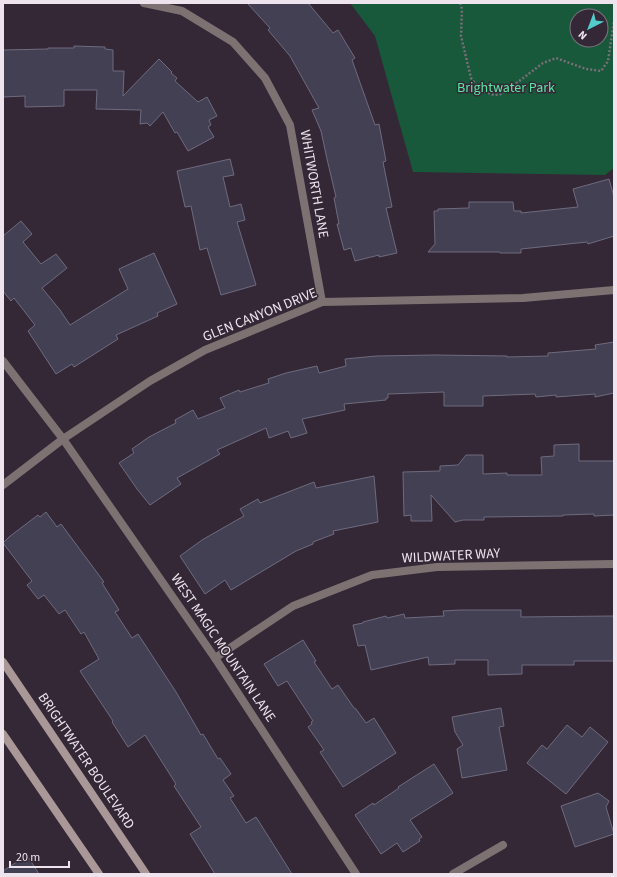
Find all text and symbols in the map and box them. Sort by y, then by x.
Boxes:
north arrow [569,8,609,48]
text: N [575,27,590,43]
park label: Brightwater Park [457,78,555,98]
street label: WHITWORTH LANE [295,128,333,240]
street label: GLEN CANYON DRIVE [200,283,320,347]
street label: WILDWATER WAY [401,543,501,569]
street label: WEST MAGIC MOUNTAIN LANE [166,570,280,726]
street label: BRIGHTWATER BOULEVARD [33,689,139,833]
scale bar [10,843,69,869]
text: 20 m [16,849,40,866]

